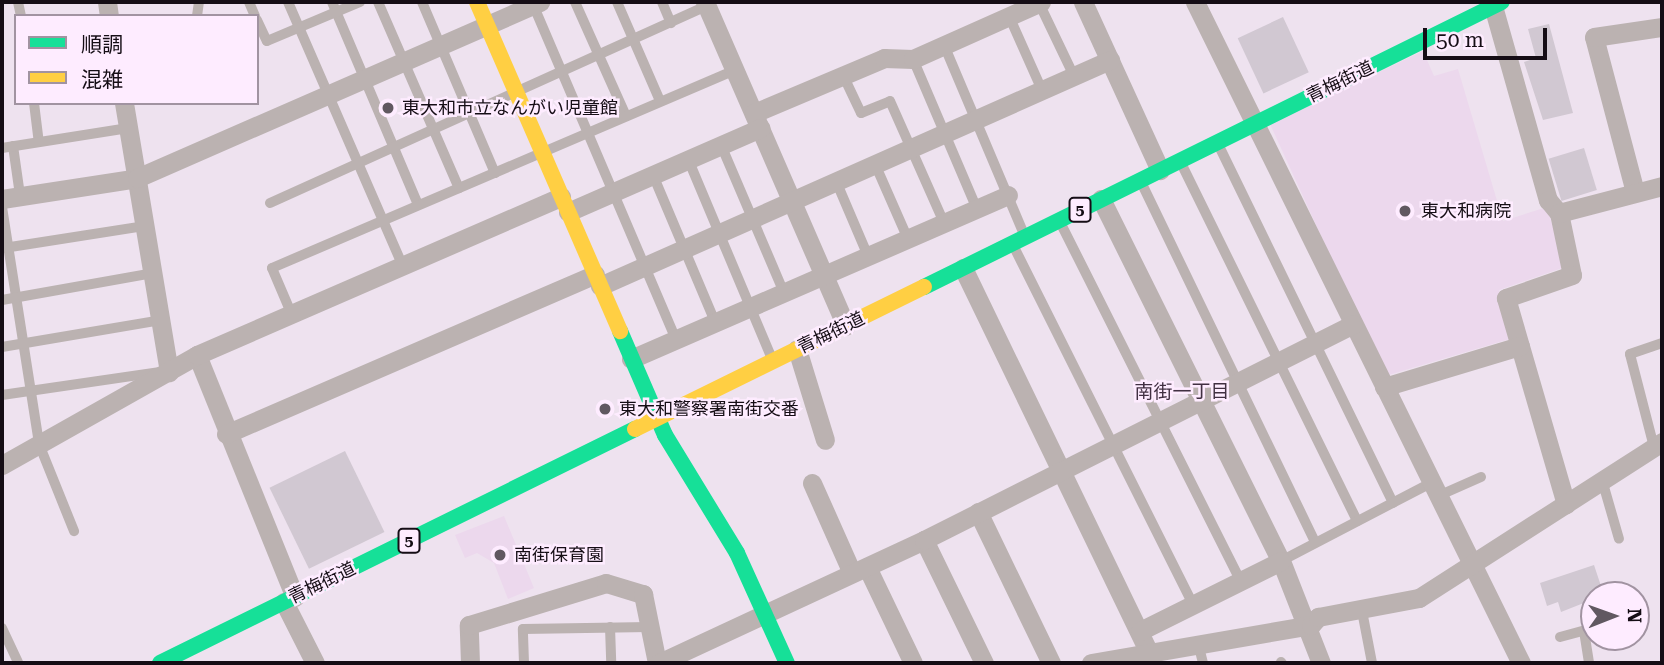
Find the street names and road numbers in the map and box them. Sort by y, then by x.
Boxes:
street label: 青梅街道 [1303,57,1377,107]
road number: 5 [1068,198,1092,222]
street label: 青梅街道 [794,308,868,358]
road number: 5 [397,528,421,554]
street label: 青梅街道 [285,558,359,608]

